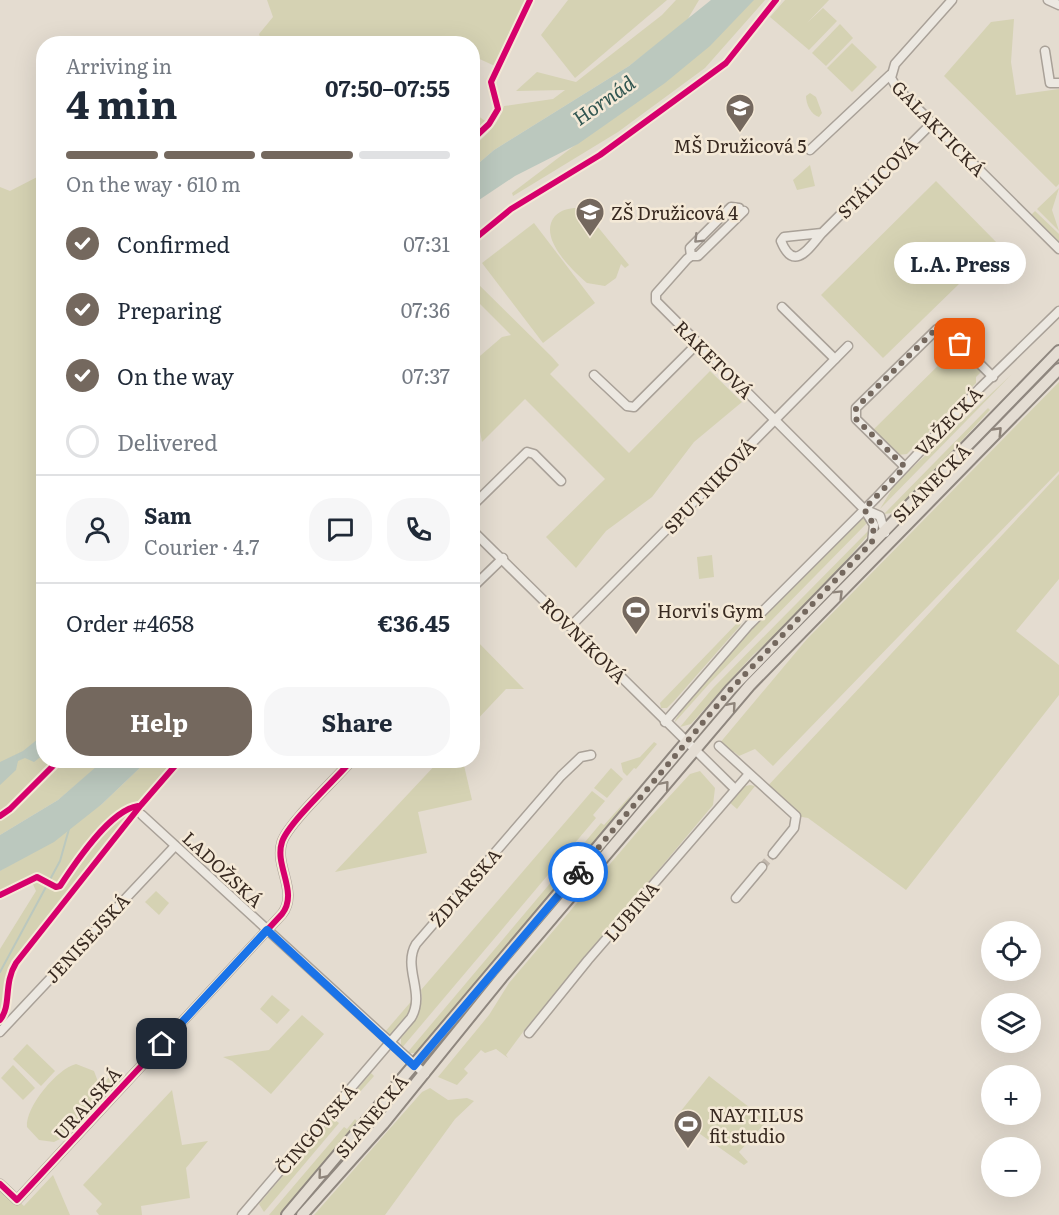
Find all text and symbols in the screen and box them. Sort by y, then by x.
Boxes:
text: Arriving in [66,50,172,80]
water label: Hornád [566,66,641,131]
text: 07:50–07:55 [325,71,450,104]
text: 4 min [66,73,178,131]
street label: GALAKTICKÁ [886,74,992,182]
school or university icon: MŠ Družicová 5 [724,92,756,134]
place label: MŠ Družicová 5 [674,132,806,159]
street label: STÁLICOVÁ [831,132,923,224]
text: On the way · 610 m [66,168,241,198]
school or university icon: ZŠ Družicová 4 [574,196,606,238]
place label: ZŠ Družicová 4 [611,199,738,226]
icon: check [66,227,99,260]
text: Confirmed [117,227,230,260]
text: 07:31 [403,228,450,258]
one-way arrow [695,232,706,243]
callout: L.A. Press [894,242,1026,284]
text: L.A. Press [910,248,1010,278]
icon: check [66,293,99,326]
text: Preparing [117,293,221,326]
text: 07:36 [401,294,450,324]
street label: RAKETOVÁ [669,314,759,404]
pin [934,318,985,369]
icon: bag [943,327,976,360]
icon: check [66,359,99,392]
text: On the way [117,359,234,392]
text: 07:37 [402,360,450,390]
street label: VAŽECKÁ [908,380,988,462]
text: Delivered [117,425,218,458]
one-way arrow [991,428,1002,439]
street label: SPUTNIKOVÁ [657,433,761,539]
street label: SLANECKÁ [886,438,976,528]
button: person [66,498,129,561]
text: Sam [144,498,192,531]
button: chat [309,498,372,561]
button: phone [387,498,450,561]
text: Courier · 4.7 [144,531,259,561]
one-way arrow [831,590,842,601]
street label: ROVNÍKOVÁ [535,591,633,689]
sports icon: Horvi's Gym [620,594,652,636]
place label: Horvi's Gym [657,597,763,624]
text: Order #4658 [66,606,194,639]
text: €36.45 [378,606,450,639]
button: Help [66,687,252,756]
button: Share [264,687,450,756]
one-way arrow [725,702,736,713]
one-way arrow [658,781,669,792]
street label: LADOŽSKÁ [177,825,269,913]
street label: ŽDIARSKA [423,842,507,932]
courier [548,842,608,902]
icon: bike [562,856,595,889]
street label: LUBINA [597,875,665,947]
street label: JENISEJSKÁ [38,887,136,989]
map controls [981,921,1041,1197]
button: locate [981,921,1041,981]
button: layers [981,993,1041,1053]
pin [136,1018,187,1069]
icon: home [145,1027,178,1060]
street label: URALSKÁ [47,1061,127,1145]
button: + [981,1065,1041,1125]
street label: SLANECKÁ [328,1069,414,1163]
street label: ČINGOVSKÁ [269,1078,363,1180]
place label: NAYTILUS fit studio [709,1101,804,1149]
sports icon: NAYTILUS fit studio [672,1108,704,1150]
button: − [981,1137,1041,1197]
one-way arrow [319,1168,330,1179]

